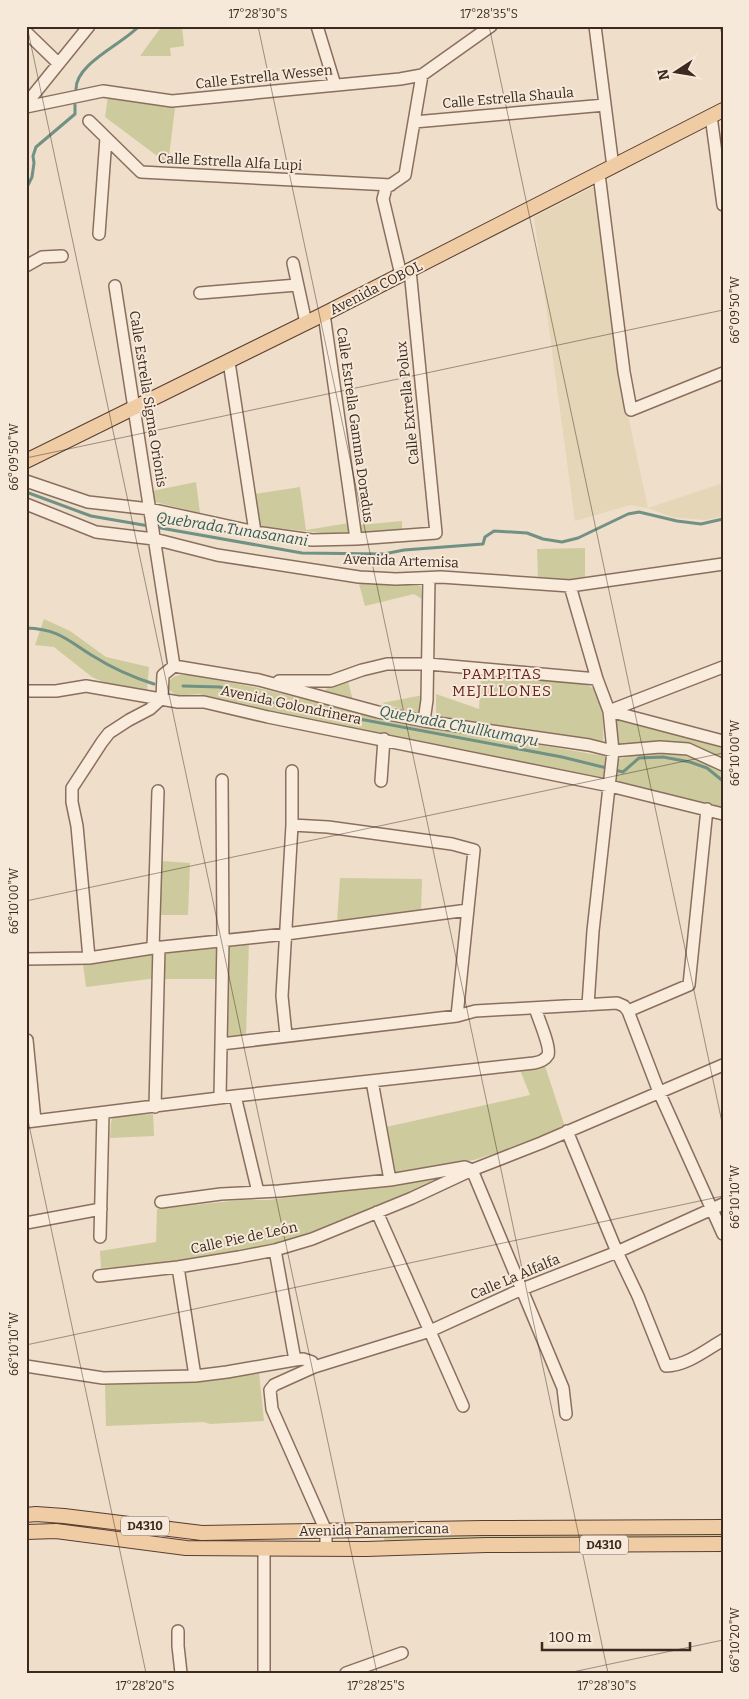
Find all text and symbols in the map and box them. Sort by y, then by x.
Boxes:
text: 17°28'30"S [228,7,288,21]
text: 17°28'35"S [460,7,518,21]
north arrow [652,48,702,98]
street label: Calle Estrella Wessen [195,61,334,93]
text: N [654,67,673,82]
street label: Calle Estrella Shaula [442,84,575,112]
street label: Calle Estrella Alfa Lupi [157,150,303,174]
street label: Avenida COBOL [327,257,425,319]
text: 66°09'50"W [728,276,742,344]
street label: Calle Estrella Sigma Orionis [126,309,170,489]
street label: Calle Estrella Gamma Doradus [333,326,377,524]
street label: Calle Extrella Polux [393,340,423,466]
text: 66°09'50"W [7,423,21,491]
water label: Quebrada Tunasanani [155,508,309,550]
street label: Avenida Artemisa [343,550,460,572]
district label: PAMPITAS MEJILLONES [452,665,552,700]
street label: Avenida Golondrinera [219,682,363,728]
water label: Quebrada Chullkumayu [378,702,540,750]
text: 66°10'00"W [728,719,742,786]
text: 66°10'00"W [7,867,21,934]
text: 66°10'10"W [728,1164,742,1229]
street label: Calle Pie de León [189,1218,299,1258]
street label: Calle La Alfalfa [468,1250,563,1304]
text: 66°10'10"W [7,1311,21,1376]
road number: D4310 [121,1516,169,1535]
street label: Avenida Panamericana [299,1520,450,1540]
road number: D4310 [580,1536,628,1554]
text: 66°10'20"W [728,1607,742,1673]
scale bar [542,1619,689,1651]
text: 100 m [549,1628,592,1646]
text: 17°28'20"S [116,1679,174,1693]
text: 17°28'25"S [347,1679,405,1693]
text: 17°28'30"S [577,1679,637,1693]

